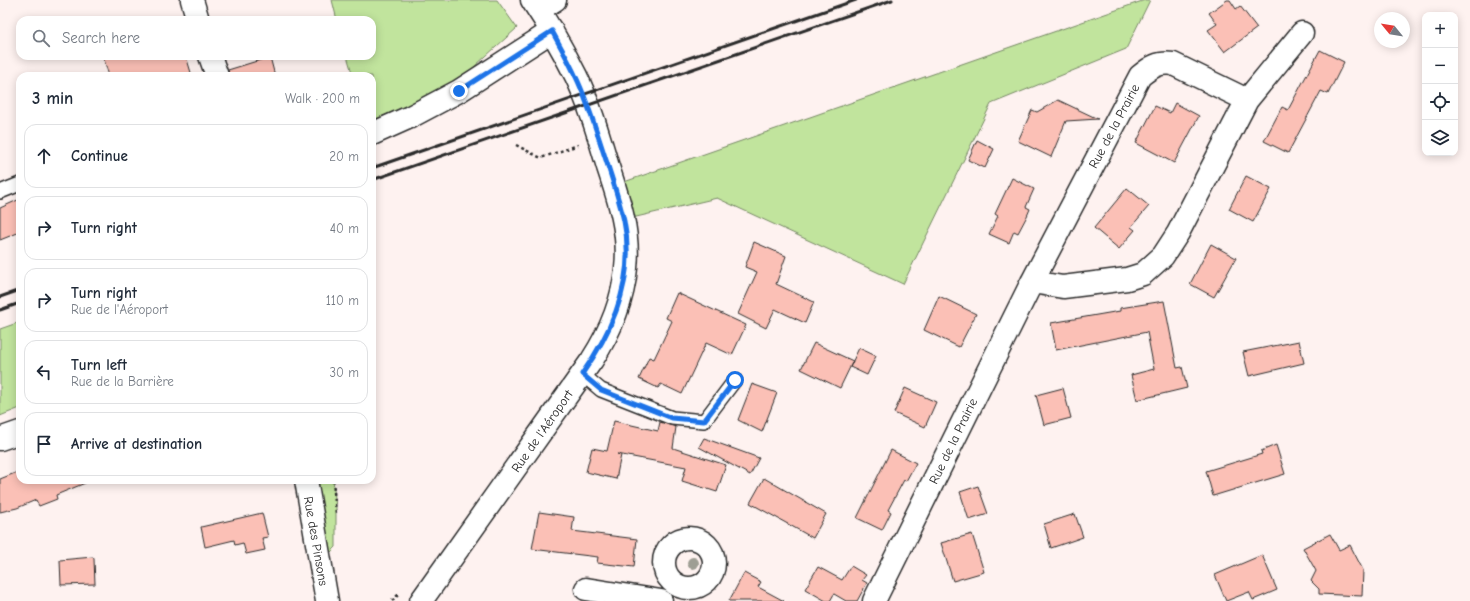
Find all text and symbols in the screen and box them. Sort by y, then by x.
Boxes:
north arrow [1374,12,1410,48]
map controls [1422,12,1458,156]
button: + [1422,12,1458,48]
search box [16,16,376,60]
icon: search [30,27,52,49]
text: Search here [62,29,140,47]
button: − [1422,48,1458,84]
street label: Rue de la Prairie [1085,81,1143,171]
route end [450,82,468,100]
button: locate [1422,84,1458,120]
text: 3 min [32,89,73,108]
text: Walk · 200 m [285,91,360,106]
button: layers [1422,120,1458,156]
icon: ahead [33,145,55,167]
text: Continue [71,147,128,165]
text: 20 m [329,149,359,164]
icon: right [33,217,55,239]
text: Turn right [71,219,137,237]
text: 40 m [330,221,359,236]
text: Turn right [71,284,137,302]
icon: right [33,289,55,311]
text: 110 m [326,293,359,308]
text: Rue de l'Aéroport [71,302,168,317]
text: Turn left [71,356,127,374]
icon: left [33,361,55,383]
text: 30 m [329,365,359,380]
route start [726,371,744,389]
text: Rue de la Barrière [71,374,174,389]
street label: Rue de l'Aéroport [508,386,577,475]
street label: Rue de la Prairie [926,395,980,486]
icon: arrive [33,433,55,455]
text: Arrive at destination [71,435,202,453]
street label: Rue des Pinsons [301,495,331,587]

